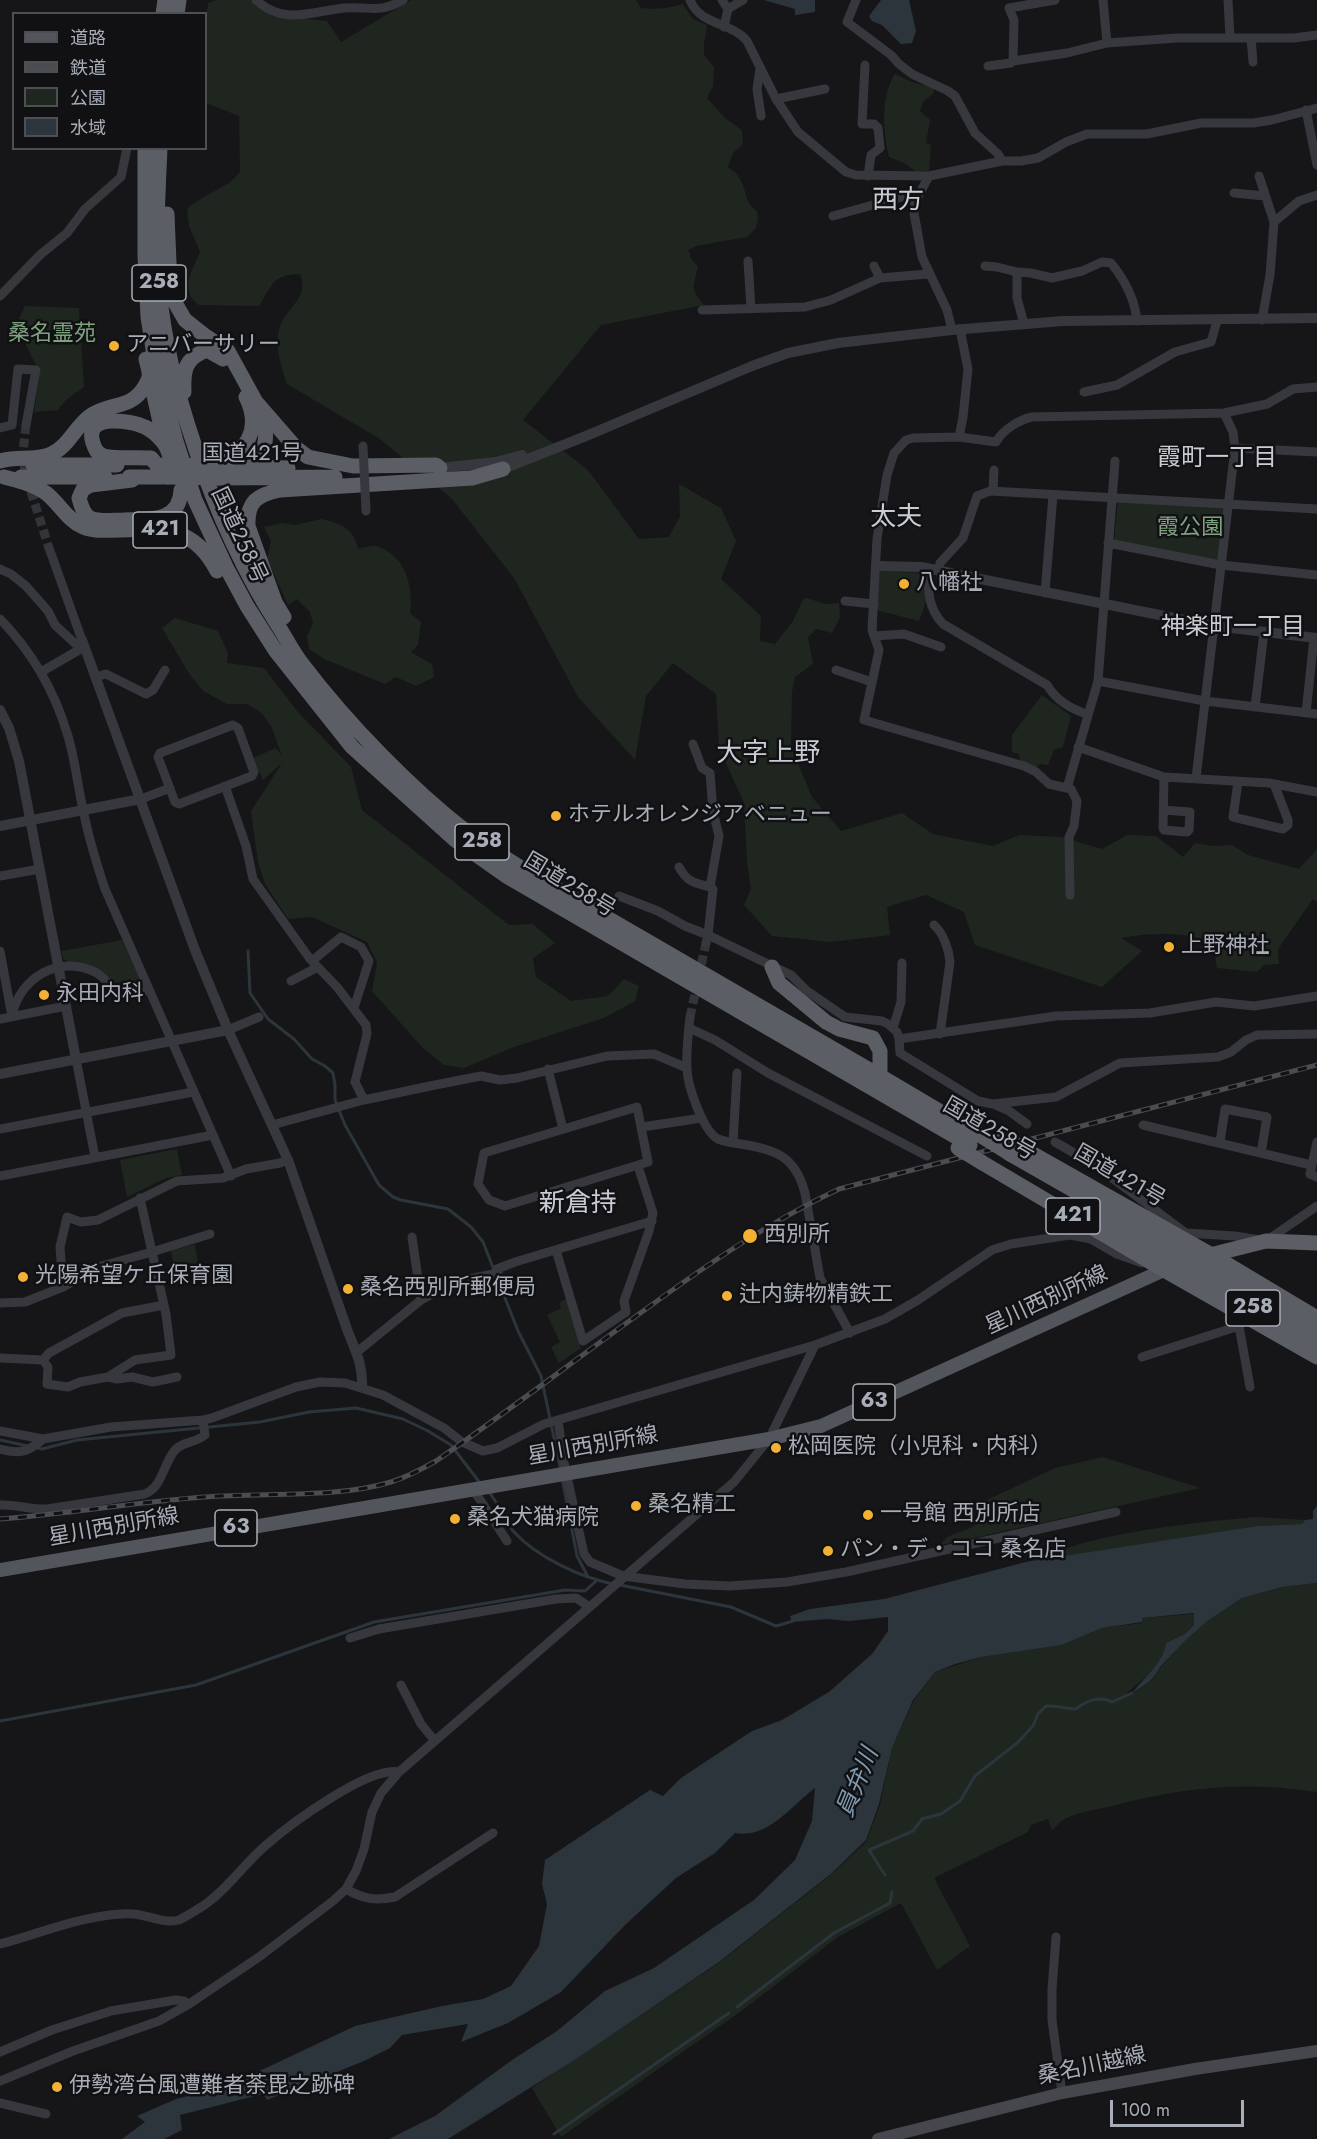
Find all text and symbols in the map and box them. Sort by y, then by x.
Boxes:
legend [12,12,207,150]
text: 道路 [70,25,106,51]
text: 鉄道 [70,55,106,81]
text: 公園 [70,85,106,111]
text: 水域 [70,115,106,141]
district label: 西方 [872,186,924,218]
road number: 258 [132,265,186,301]
park label: 桑名霊苑 [8,322,96,348]
place label: アニバーサリー [126,333,280,359]
marker: アニバーサリー [107,339,121,353]
street label: 国道421号 [201,442,303,468]
district label: 霞町一丁目 [1157,445,1277,473]
street label: 国道258号 [204,484,272,588]
district label: 太夫 [870,503,922,535]
road number: 421 [133,512,187,548]
park label: 霞公園 [1157,516,1223,542]
place label: 八幡社 [916,571,982,597]
marker: 八幡社 [897,577,911,591]
district label: 神楽町一丁目 [1161,614,1305,642]
district label: 大字上野 [716,739,820,771]
place label: ホテルオレンジアベニュー [568,803,832,829]
marker: ホテルオレンジアベニュー [549,809,563,823]
road number: 258 [455,824,509,860]
street label: 国道258号 [518,848,620,924]
place label: 上野神社 [1181,934,1269,960]
marker: 上野神社 [1162,940,1176,954]
place label: 永田内科 [56,982,144,1008]
marker: 永田内科 [37,988,51,1002]
street label: 国道258号 [938,1093,1040,1167]
street label: 国道421号 [1069,1140,1169,1214]
district label: 新倉持 [539,1189,617,1221]
road number: 421 [1046,1198,1100,1234]
place label: 西別所 [764,1223,830,1249]
marker: 西別所 [741,1227,759,1245]
street label: 星川西別所線 [982,1261,1112,1341]
place label: 光陽希望ケ丘保育園 [35,1264,233,1290]
marker: 光陽希望ケ丘保育園 [16,1270,30,1284]
place label: 桑名西別所郵便局 [360,1276,536,1302]
marker: 桑名西別所郵便局 [341,1282,355,1296]
place label: 辻内鋳物精鉄工 [739,1283,893,1309]
marker: 辻内鋳物精鉄工 [720,1289,734,1303]
road number: 258 [1226,1290,1280,1326]
road number: 63 [853,1384,895,1420]
street label: 星川西別所線 [526,1423,660,1471]
place label: 松岡医院（小児科・内科） [788,1435,1052,1461]
marker: 松岡医院（小児科・内科） [769,1441,783,1455]
place label: 桑名精工 [648,1493,736,1519]
marker: 桑名精工 [629,1499,643,1513]
place label: 一号館 西別所店 [880,1502,1041,1528]
street label: 星川西別所線 [47,1504,181,1552]
place label: 桑名犬猫病院 [467,1506,599,1532]
marker: 一号館 西別所店 [861,1508,875,1522]
road number: 63 [215,1510,257,1546]
marker: 桑名犬猫病院 [448,1512,462,1526]
place label: パン・デ・ココ 桑名店 [840,1538,1067,1564]
marker: パン・デ・ココ 桑名店 [821,1544,835,1558]
water label: 員弁川 [832,1744,886,1822]
street label: 桑名川越線 [1035,2043,1149,2091]
place label: 伊勢湾台風遭難者荼毘之跡碑 [69,2074,355,2100]
marker: 伊勢湾台風遭難者荼毘之跡碑 [50,2080,64,2094]
scale bar [1113,2088,1246,2126]
text: 100 m [1121,2097,1170,2123]

